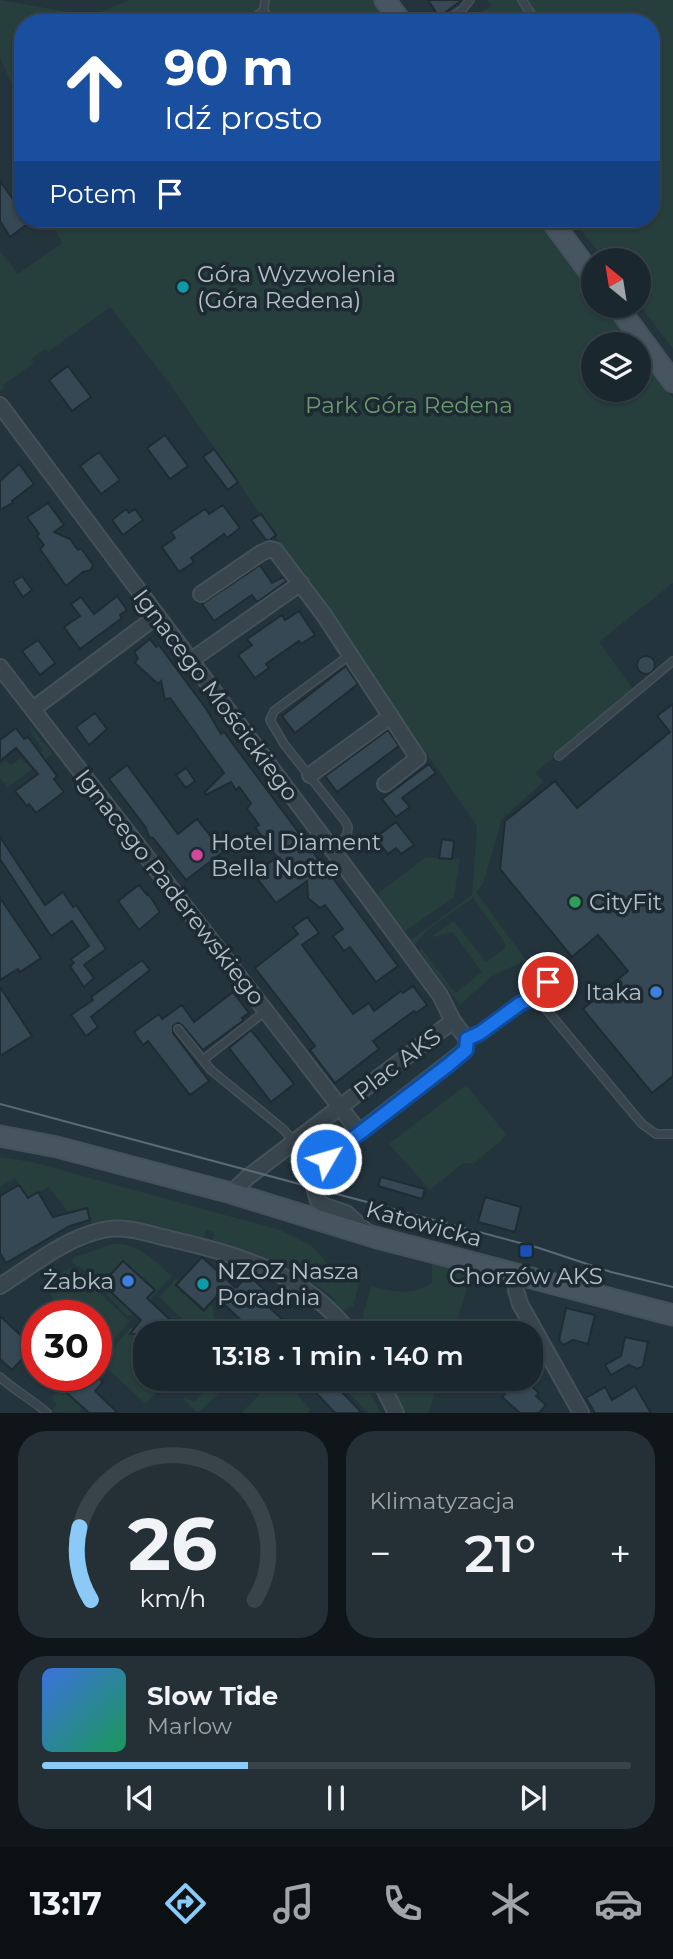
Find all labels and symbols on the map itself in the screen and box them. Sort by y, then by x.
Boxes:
north arrow [581,248,651,318]
place label: Góra Wyzwolenia (Góra Redena) [197,260,396,314]
marker: Góra Wyzwolenia (Góra Redena) [175,279,191,295]
park label: Park Góra Redena [305,391,513,419]
street label: Ignacego Mościckiego [127,584,305,806]
street label: Ignacego Paderewskiego [69,763,271,1011]
place label: Hotel Diament Bella Notte [211,828,381,882]
marker: Hotel Diament Bella Notte [189,847,205,863]
place label: CityFit [589,888,662,916]
marker: CityFit [567,894,583,910]
pin [518,952,578,1012]
place label: Itaka [586,978,642,1006]
marker: Itaka [648,984,664,1000]
street label: Plac AKS [348,1022,446,1106]
position arrow [289,1122,363,1196]
street label: Katowicka [363,1195,485,1253]
marker: Chorzów AKS [518,1243,534,1259]
place label: NZOZ Nasza Poradnia [217,1257,359,1311]
place label: Chorzów AKS [449,1262,603,1290]
place label: Żabka [43,1267,114,1295]
marker: Żabka [120,1273,136,1289]
marker: NZOZ Nasza Poradnia [195,1276,211,1292]
speed limit sign: 30 [21,1300,112,1391]

